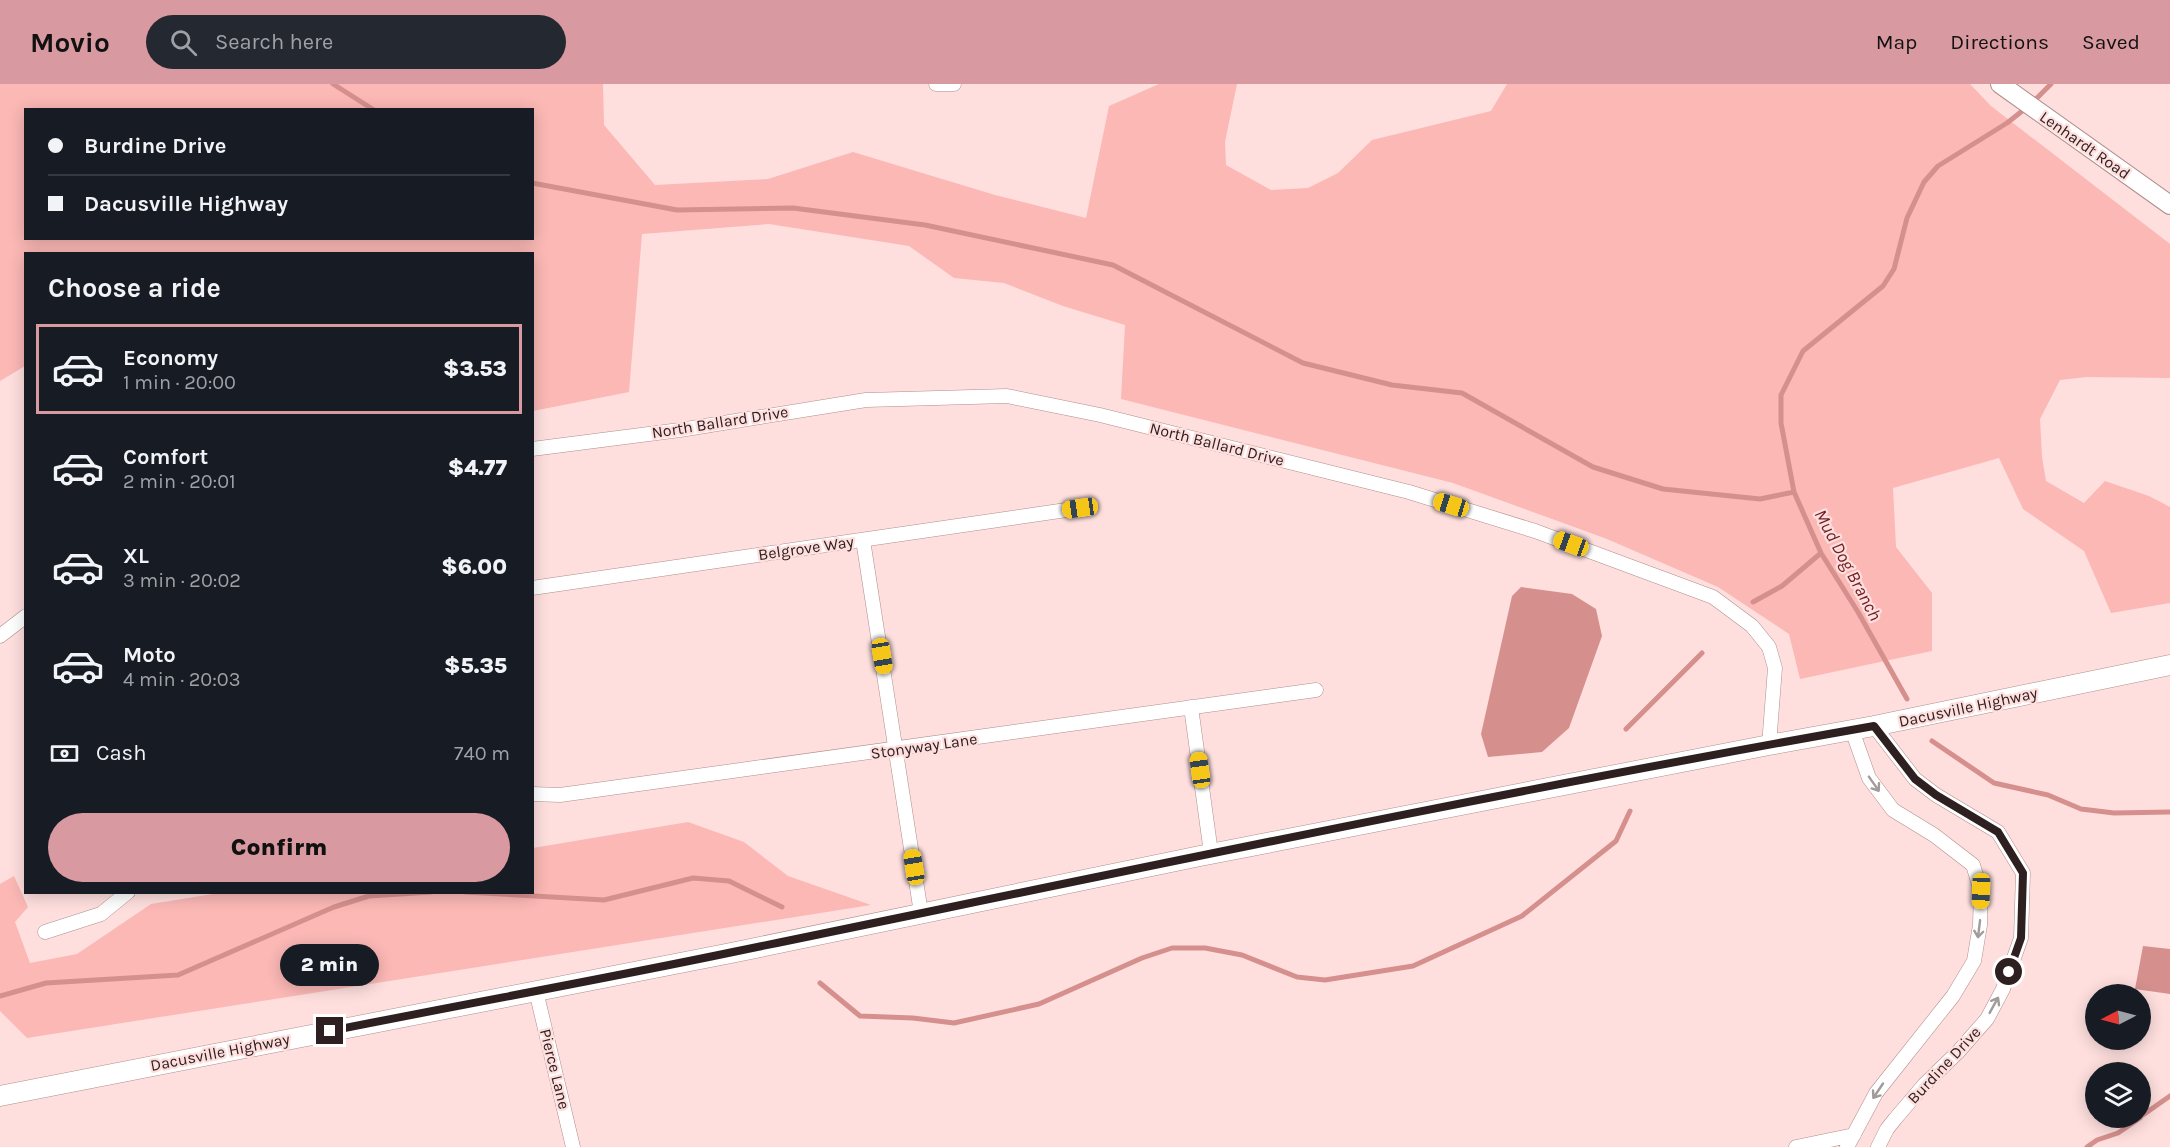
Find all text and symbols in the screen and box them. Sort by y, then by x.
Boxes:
search box [146,15,566,69]
text: Movio [30,26,110,59]
icon: search [167,26,200,59]
text: Search here [215,29,333,55]
text: Map [1876,30,1917,54]
text: Directions [1950,30,2049,54]
text: Saved [2082,30,2140,54]
street label: Lenhardt Road [2036,107,2134,183]
text: Burdine Drive [84,133,226,159]
text: Dacusville Highway [84,191,288,217]
text: Choose a ride [48,272,221,304]
icon: car [51,342,105,396]
text: Economy [123,345,218,371]
text: $3.53 [443,356,507,382]
text: 1 min · 20:00 [123,371,236,394]
street label: North Ballard Drive [650,402,790,442]
street label: North Ballard Drive [1148,418,1286,470]
icon: car [51,441,105,495]
text: Comfort [123,444,208,470]
text: $4.77 [448,455,507,481]
text: 2 min · 20:01 [123,470,236,493]
car [1431,491,1471,519]
car [1061,497,1099,519]
water label: Mud Dog Branch [1809,506,1887,624]
car [1551,529,1591,559]
street label: Belgrove Way [757,532,856,564]
icon: car [51,540,105,594]
text: XL [123,543,149,569]
text: $6.00 [441,554,507,580]
text: 3 min · 20:02 [123,569,241,592]
car [870,637,894,675]
icon: car [51,639,105,693]
text: Moto [123,642,176,668]
text: $5.35 [444,653,507,679]
text: 4 min · 20:03 [123,668,240,691]
street label: Dacusville Highway [1897,683,2040,731]
street label: Stonyway Lane [870,729,978,763]
icon: cash [48,737,81,770]
text: Cash [96,740,146,766]
text: 740 m [454,742,510,765]
car [1189,751,1211,789]
one-way arrow [1867,775,1880,792]
button: Confirm [48,813,510,882]
car [902,848,926,886]
car [1971,873,1991,909]
one-way arrow [1973,918,1984,938]
callout: 2 min [280,944,380,986]
text: 2 min [301,953,358,976]
route start [1995,958,2022,985]
north arrow [2085,984,2151,1050]
map controls [2085,984,2151,1128]
one-way arrow [1989,997,2001,1014]
route end [316,1017,343,1044]
street label: Burdine Drive [1903,1022,1985,1108]
street label: Pierce Lane [536,1027,574,1111]
street label: Dacusville Highway [149,1029,292,1075]
button: layers [2085,1062,2151,1128]
one-way arrow [1872,1083,1884,1099]

